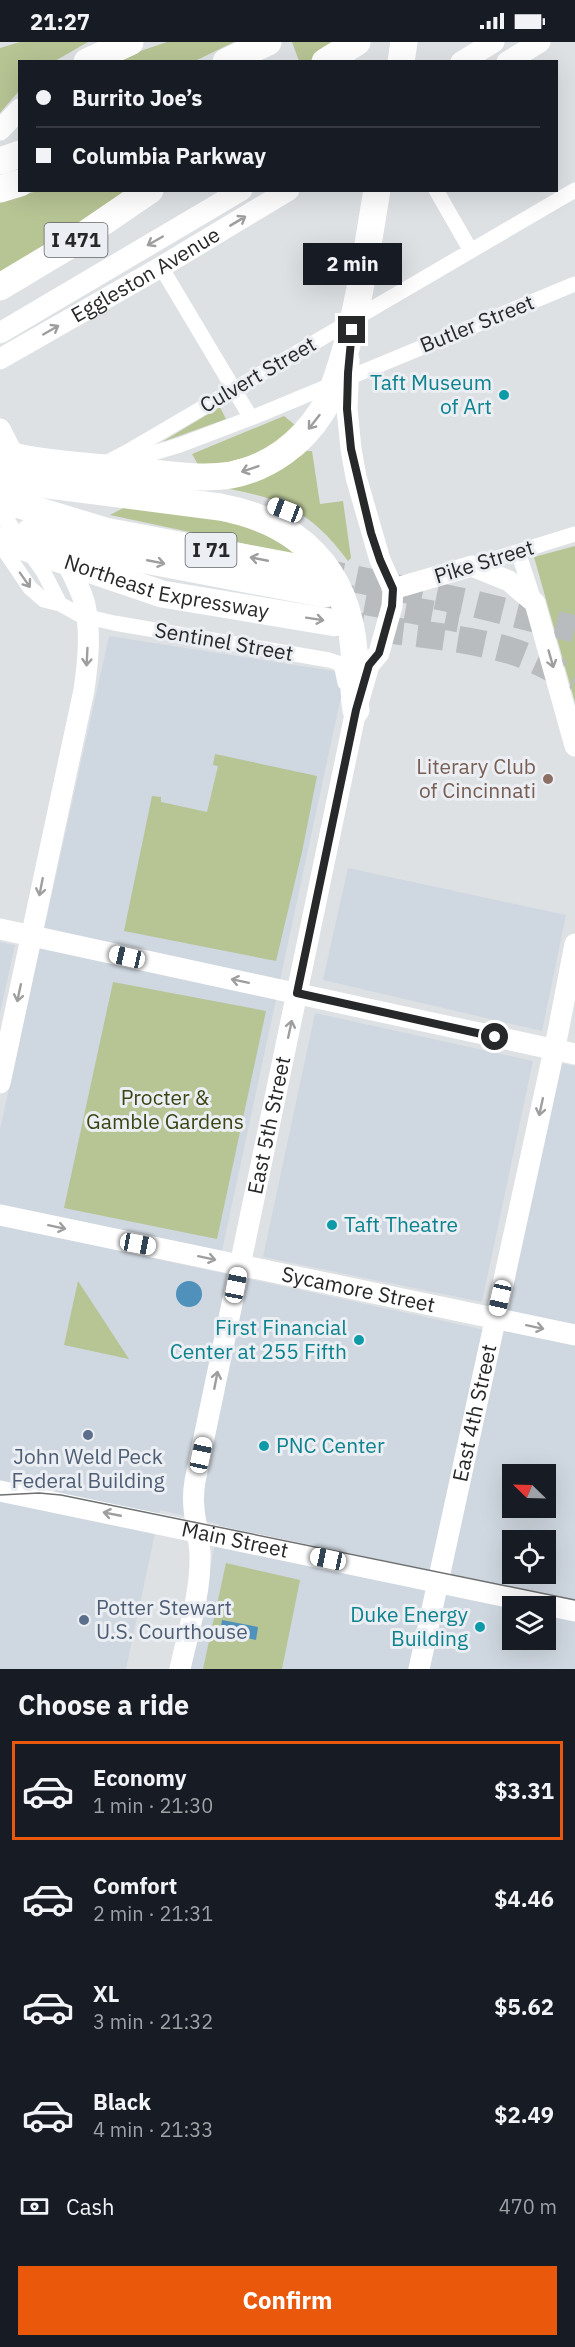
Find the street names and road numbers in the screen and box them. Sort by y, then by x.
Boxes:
street label: Eggleston Avenue [66,220,225,329]
road number: I 471 [44,223,107,257]
street label: Butler Street [416,288,538,359]
street label: Culvert Street [194,330,321,419]
road number: I 71 [186,533,236,567]
street label: Pike Street [430,533,537,589]
street label: Northeast Expressway [61,547,272,625]
street label: Sentinel Street [153,615,296,667]
street label: East 5th Street [240,1053,296,1197]
street label: Sycamore Street [279,1259,438,1318]
street label: East 4th Street [445,1341,503,1484]
street label: Main Street [179,1514,291,1564]

